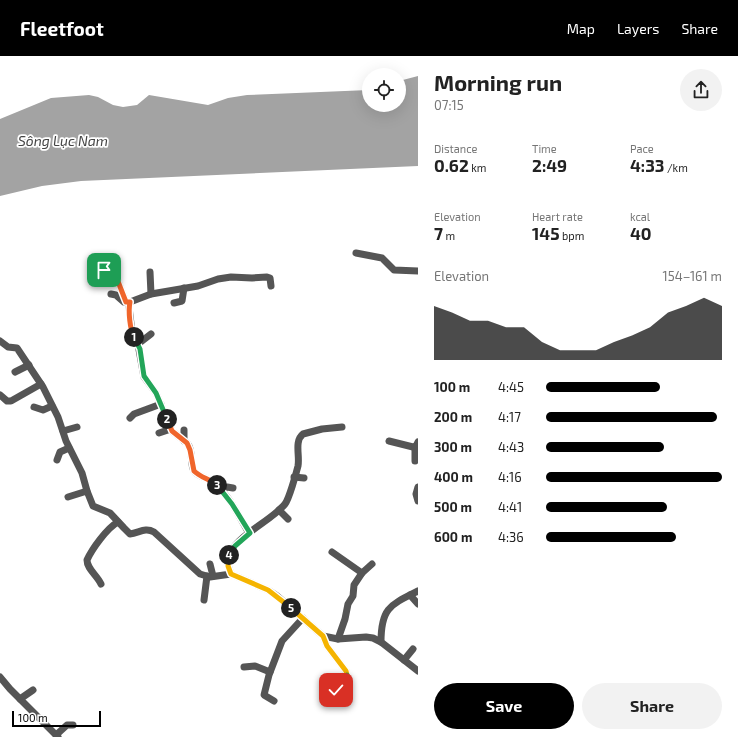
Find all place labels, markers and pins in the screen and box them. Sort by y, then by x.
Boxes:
pin [87,253,121,287]
pin: 1 [124,327,144,347]
pin: 2 [157,409,177,429]
pin: 3 [207,475,227,495]
pin: 4 [219,545,239,565]
pin: 5 [281,598,301,618]
pin [319,673,353,707]

